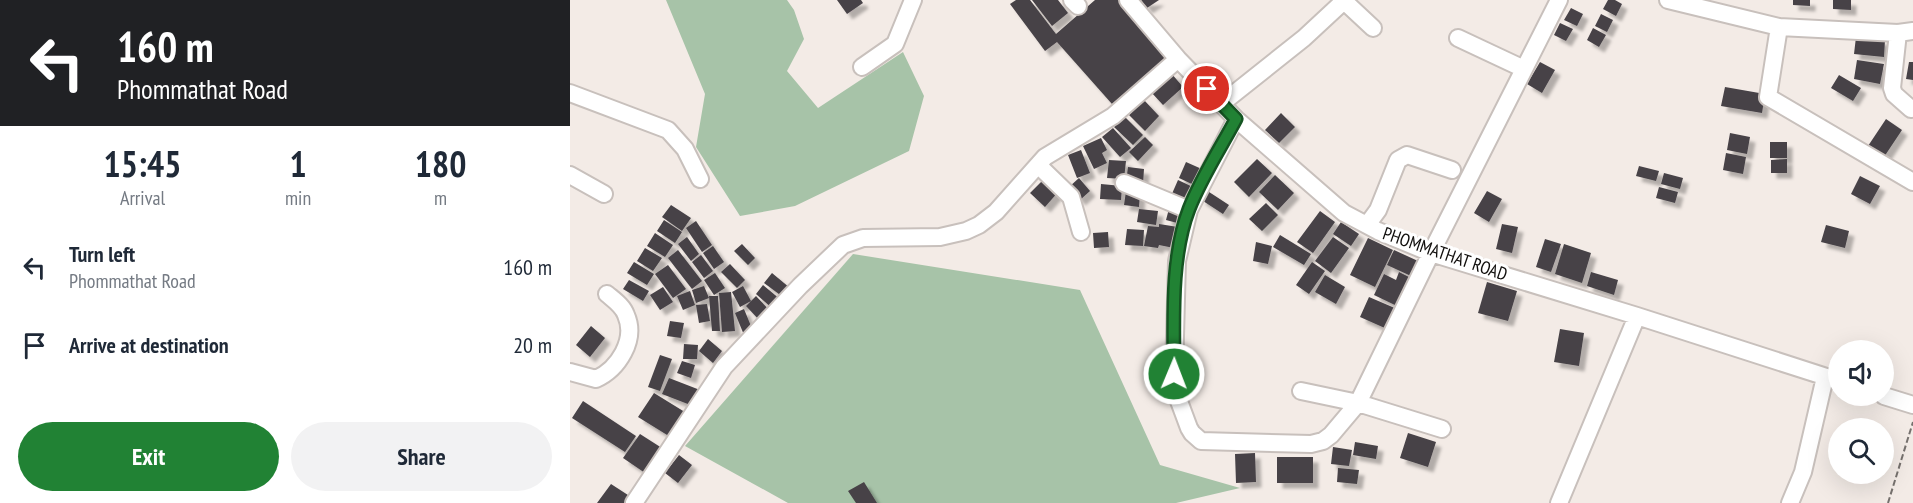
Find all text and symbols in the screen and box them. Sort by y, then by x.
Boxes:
text: 160 m [117,19,214,74]
icon: left [18,24,96,102]
pin [1181,63,1232,114]
text: Phommathat Road [117,72,288,106]
icon: arrive [1190,72,1223,105]
text: 15:45 [104,140,181,187]
text: 1 [289,140,307,187]
text: 180 [415,140,466,187]
text: Arrival [120,185,165,211]
text: min [285,185,311,211]
text: m [434,185,447,211]
street label: PHOMMATHAT ROAD [1380,221,1510,286]
text: Turn left [69,240,135,268]
icon: left [18,251,51,284]
text: 160 m [503,253,552,281]
text: Phommathat Road [69,268,196,294]
icon: arrive [18,329,51,362]
text: Arrive at destination [69,331,229,359]
text: 20 m [513,331,552,359]
map controls [1828,340,1894,484]
button: sound [1828,340,1894,406]
position arrow [1142,342,1206,406]
button: search [1828,418,1894,484]
button: Exit [18,422,279,491]
button: Share [291,422,552,491]

